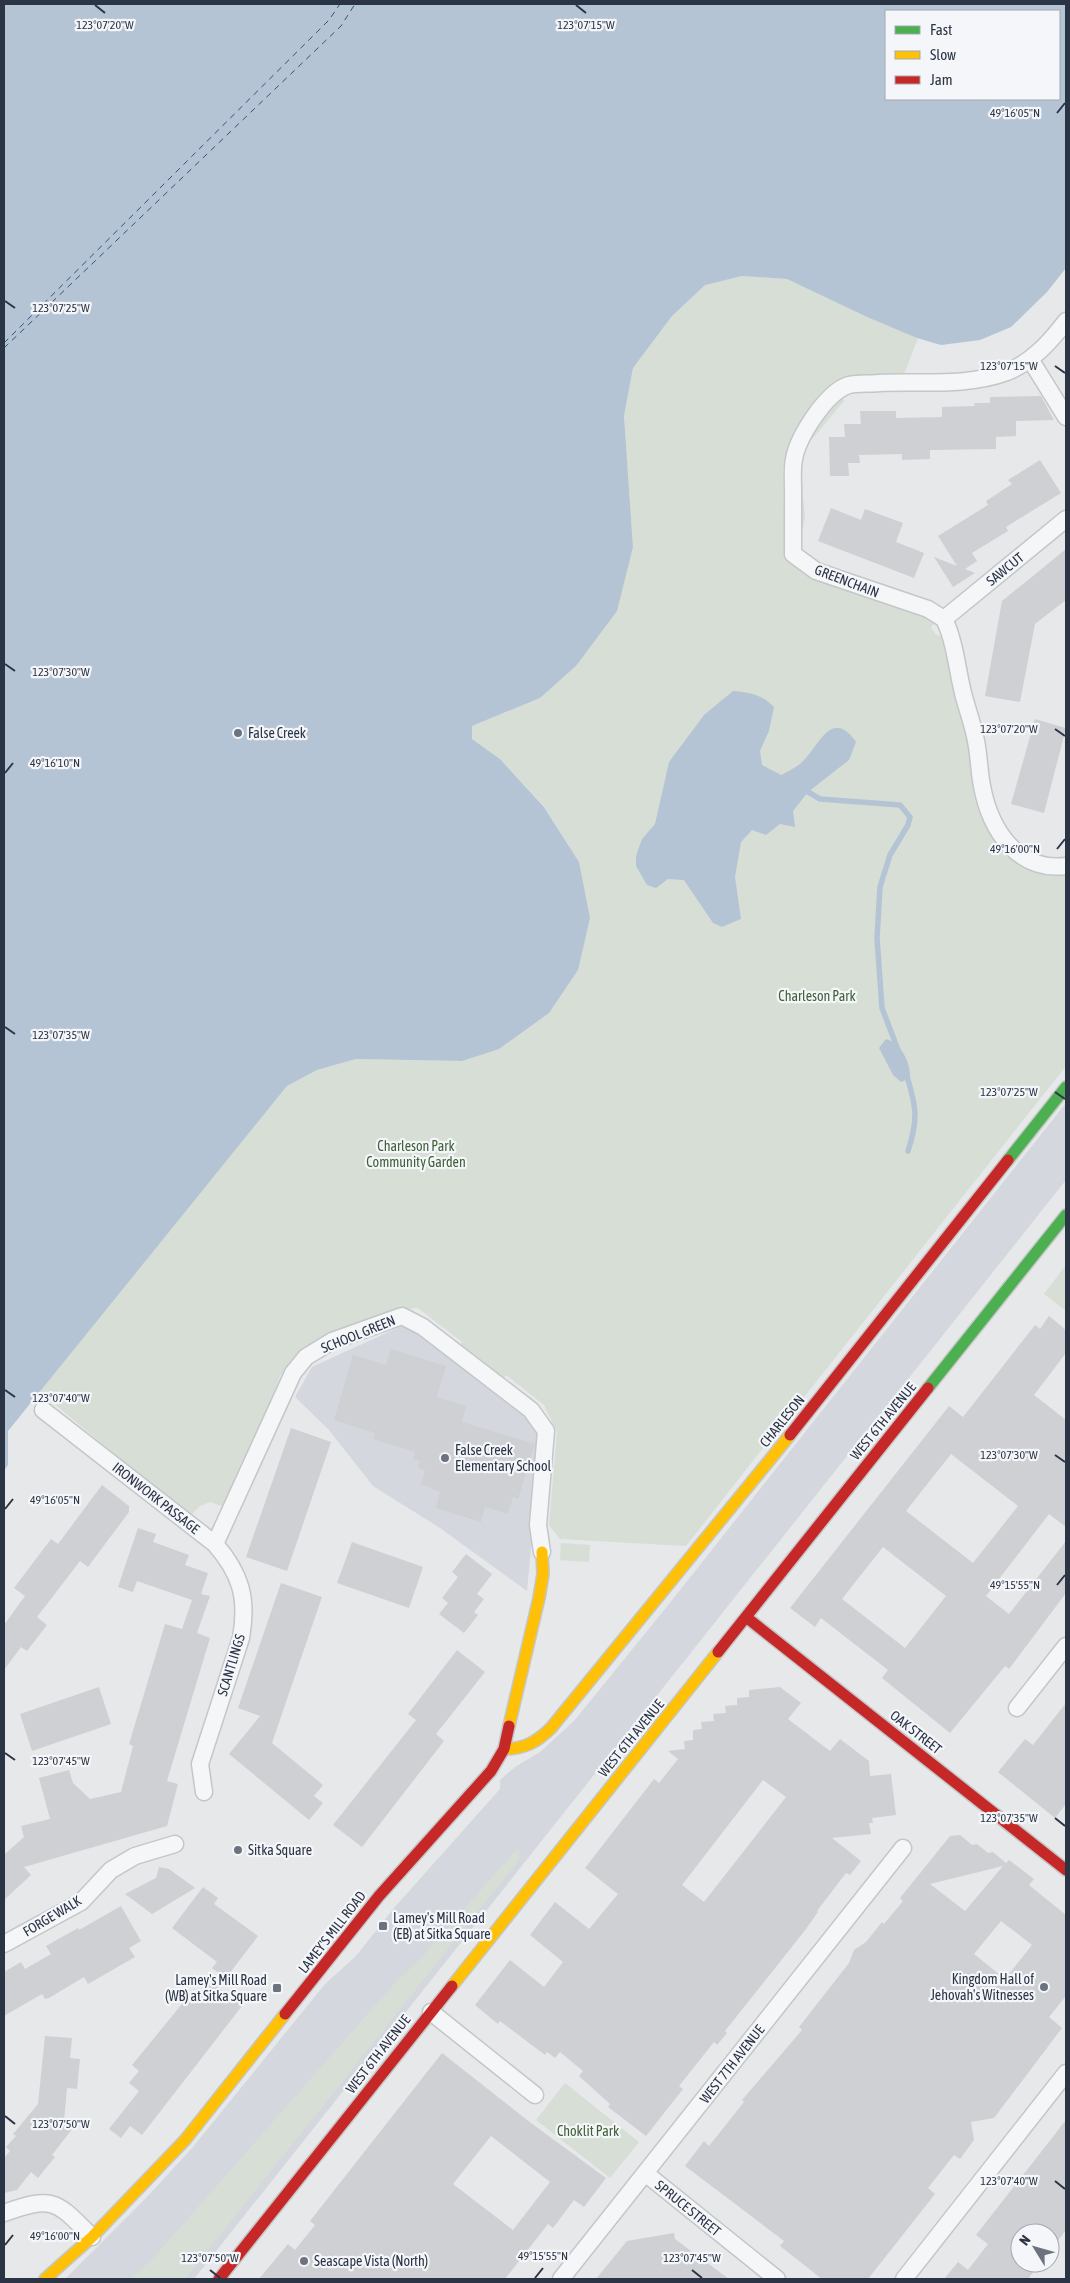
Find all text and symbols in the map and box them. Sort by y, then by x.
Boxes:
legend [885,10,1060,100]
text: 123°07'20"W [76,18,134,32]
text: 123°07'15"W [557,18,615,32]
text: Fast [930,21,952,38]
text: Slow [930,46,956,63]
text: Jam [930,71,953,88]
text: 49°16'05"N [990,106,1040,120]
text: 123°07'25"W [32,301,90,315]
text: 123°07'15"W [980,359,1038,373]
street label: SAWCUT [983,549,1027,589]
street label: GREENCHAIN [813,561,881,601]
text: 123°07'30"W [32,665,90,679]
text: 123°07'20"W [980,722,1038,736]
place label: False Creek [248,725,306,741]
marker: False Creek [232,727,244,739]
text: 49°16'10"N [30,756,80,770]
text: 49°16'00"N [990,842,1040,856]
park label: Charleson Park [778,988,856,1004]
text: 123°07'35"W [32,1028,90,1042]
text: 123°07'25"W [980,1085,1038,1099]
park label: Charleson Park Community Garden [366,1138,466,1170]
street label: SCHOOL GREEN [319,1312,397,1356]
street label: WEST 6TH AVENUE [847,1379,919,1463]
text: 123°07'40"W [32,1391,90,1405]
street label: CHARLESON [756,1392,808,1450]
place label: False Creek Elementary School [455,1442,551,1474]
text: 123°07'30"W [980,1448,1038,1462]
marker: False Creek Elementary School [439,1452,451,1464]
street label: IRONWORK PASSAGE [109,1459,203,1537]
text: 49°16'05"N [30,1493,80,1507]
text: 49°15'55"N [990,1578,1040,1592]
street label: SCANTLINGS [214,1632,248,1698]
street label: WEST 6TH AVENUE [595,1696,667,1780]
street label: OAK STREET [887,1707,945,1757]
text: 123°07'45"W [32,1754,90,1768]
text: 123°07'35"W [980,1811,1038,1825]
place label: Sitka Square [248,1842,312,1858]
marker: Sitka Square [232,1844,244,1856]
street label: LAMEY'S MILL ROAD [295,1888,369,1976]
street label: FORGE WALK [20,1892,84,1940]
place label: Lamey's Mill Road (EB) at Sitka Square [393,1910,491,1942]
marker: Lamey's Mill Road (EB) at Sitka Square [377,1920,389,1932]
place label: Kingdom Hall of Jehovah's Witnesses [930,1971,1034,2003]
place label: Lamey's Mill Road (WB) at Sitka Square [165,1972,267,2004]
marker: Kingdom Hall of Jehovah's Witnesses [1038,1981,1050,1993]
marker: Lamey's Mill Road (WB) at Sitka Square [271,1982,283,1994]
street label: WEST 6TH AVENUE [343,2012,413,2096]
street label: WEST 7TH AVENUE [697,2022,767,2106]
text: 123°07'50"W [32,2117,90,2131]
park label: Choklit Park [557,2123,619,2139]
text: 123°07'40"W [980,2174,1038,2188]
street label: SPRUCE STREET [652,2177,724,2239]
north arrow [1010,2223,1060,2273]
text: 49°16'00"N [30,2229,80,2243]
text: N [1016,2232,1033,2248]
text: 49°15'55"N [518,2249,568,2263]
text: 123°07'50"W [181,2251,239,2265]
text: 123°07'45"W [663,2251,721,2265]
place label: Seascape Vista (North) [314,2253,428,2269]
marker: Seascape Vista (North) [298,2255,310,2267]

